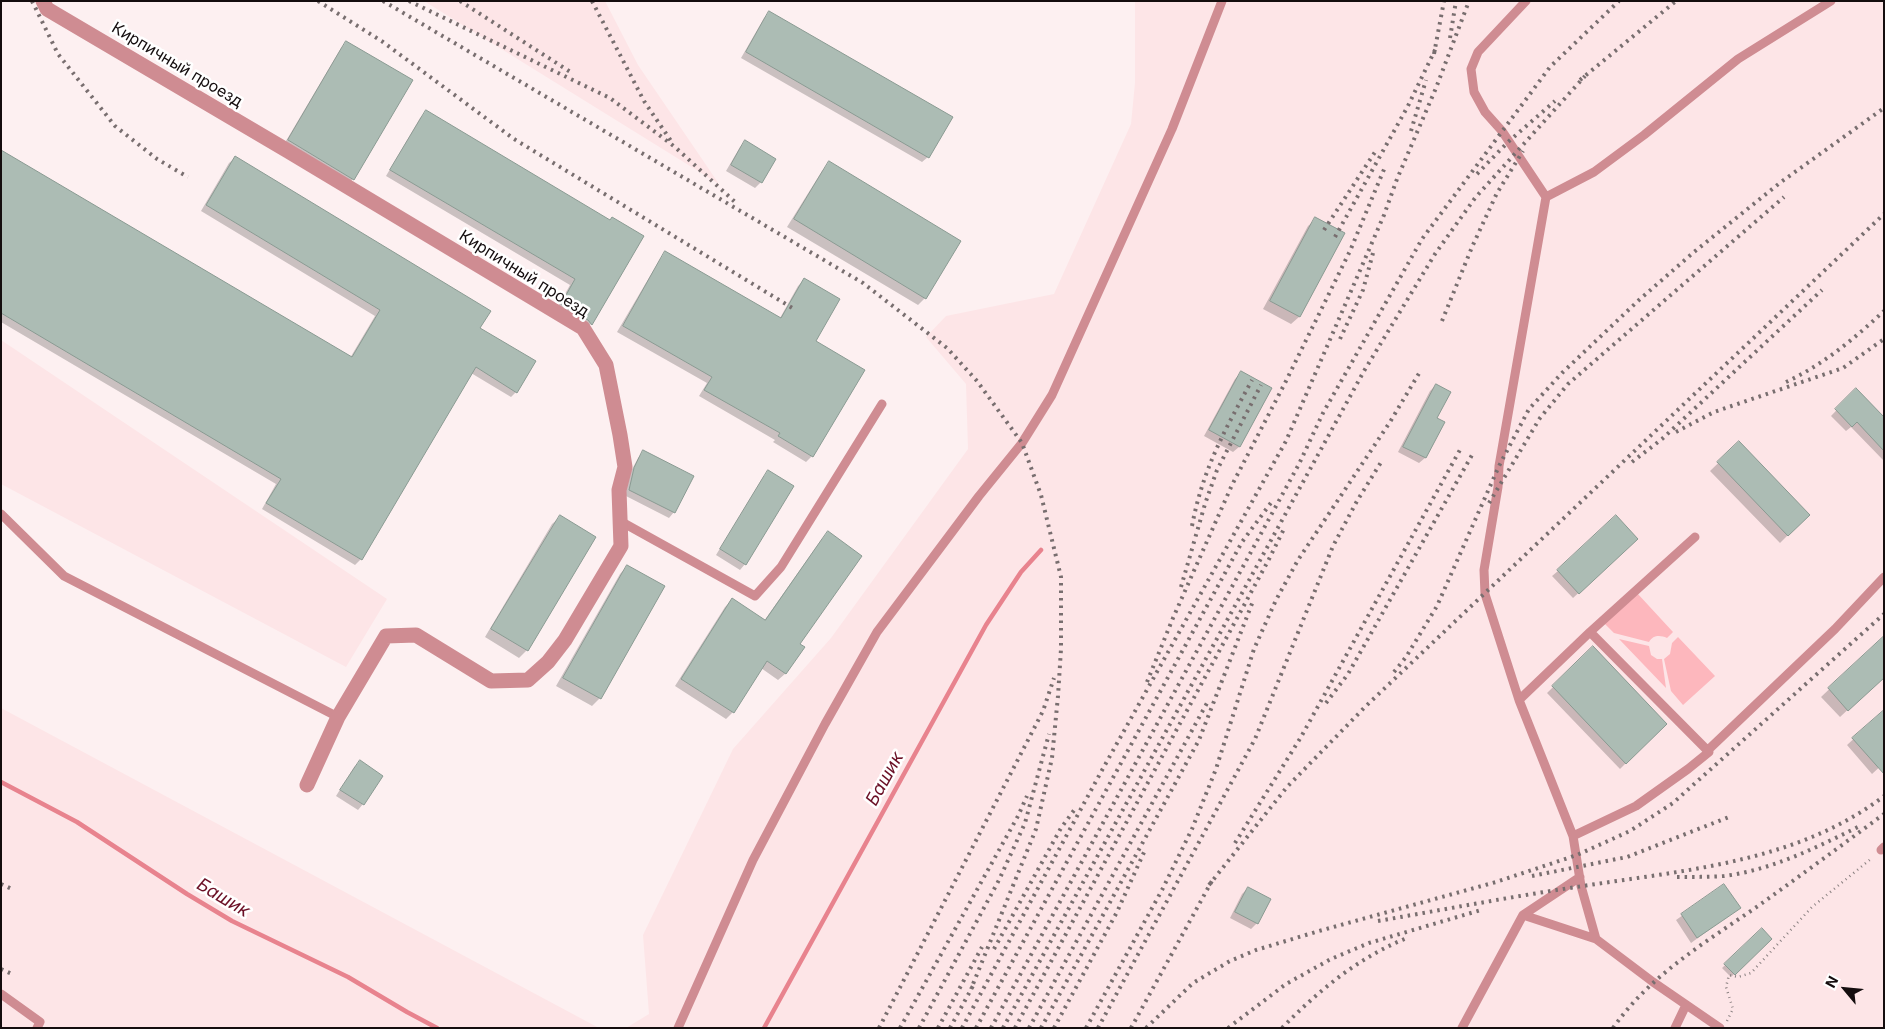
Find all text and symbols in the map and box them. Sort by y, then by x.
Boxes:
street label: Кирпичный проезд [108,18,246,112]
street label: Кирпичный проезд [456,226,592,322]
water label: Башик [862,748,908,810]
water label: Башик [193,874,253,922]
north arrow [1820,964,1870,1014]
text: N [1821,973,1841,990]

